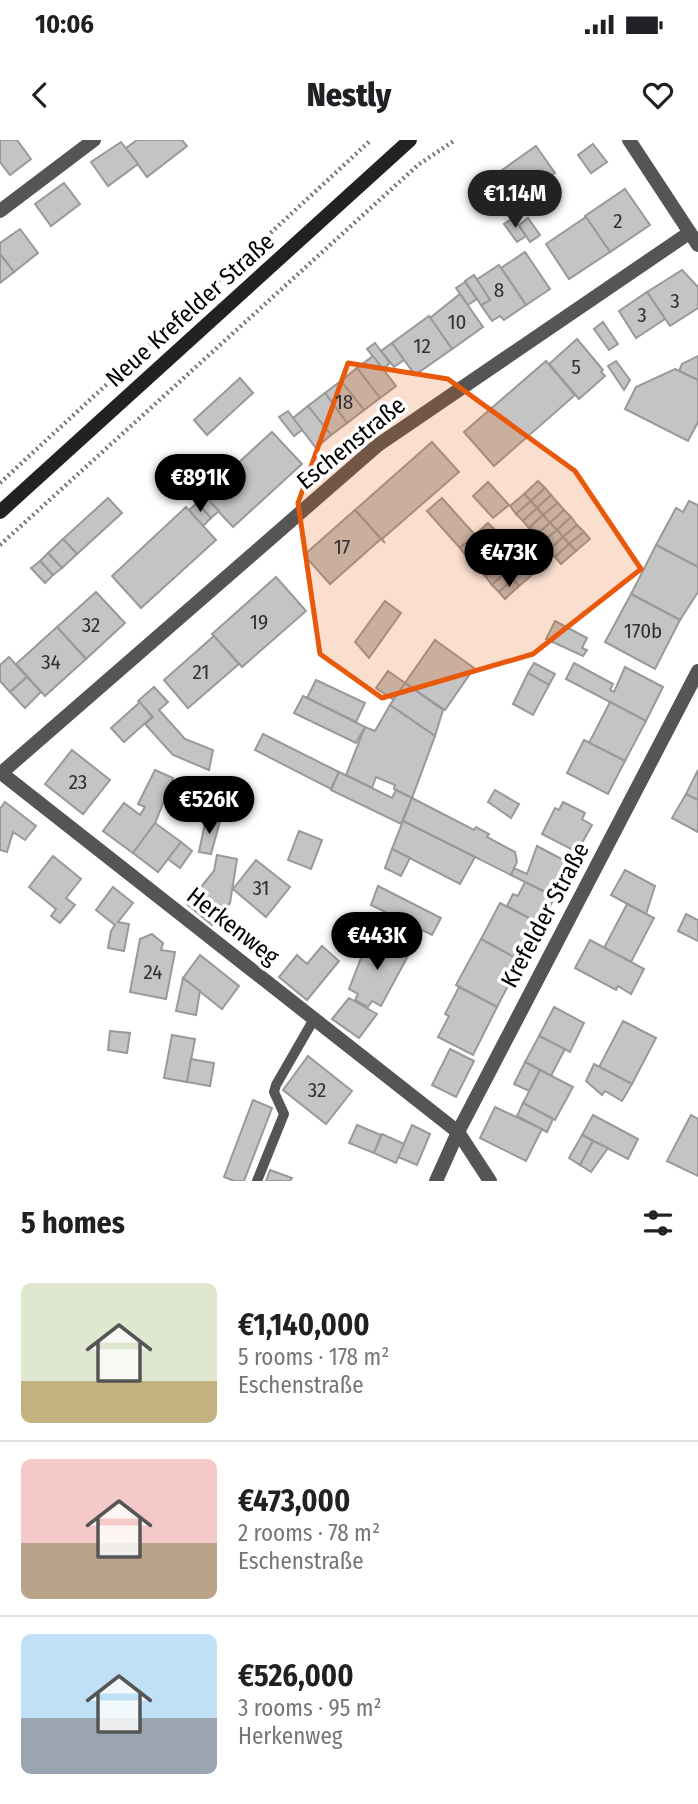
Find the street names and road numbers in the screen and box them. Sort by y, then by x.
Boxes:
street label: Neue Krefelder Straße [100,227,280,393]
street label: Eschenstraße [291,391,411,495]
street label: Krefelder Straße [495,838,595,992]
street label: Herkenweg [181,881,285,971]

